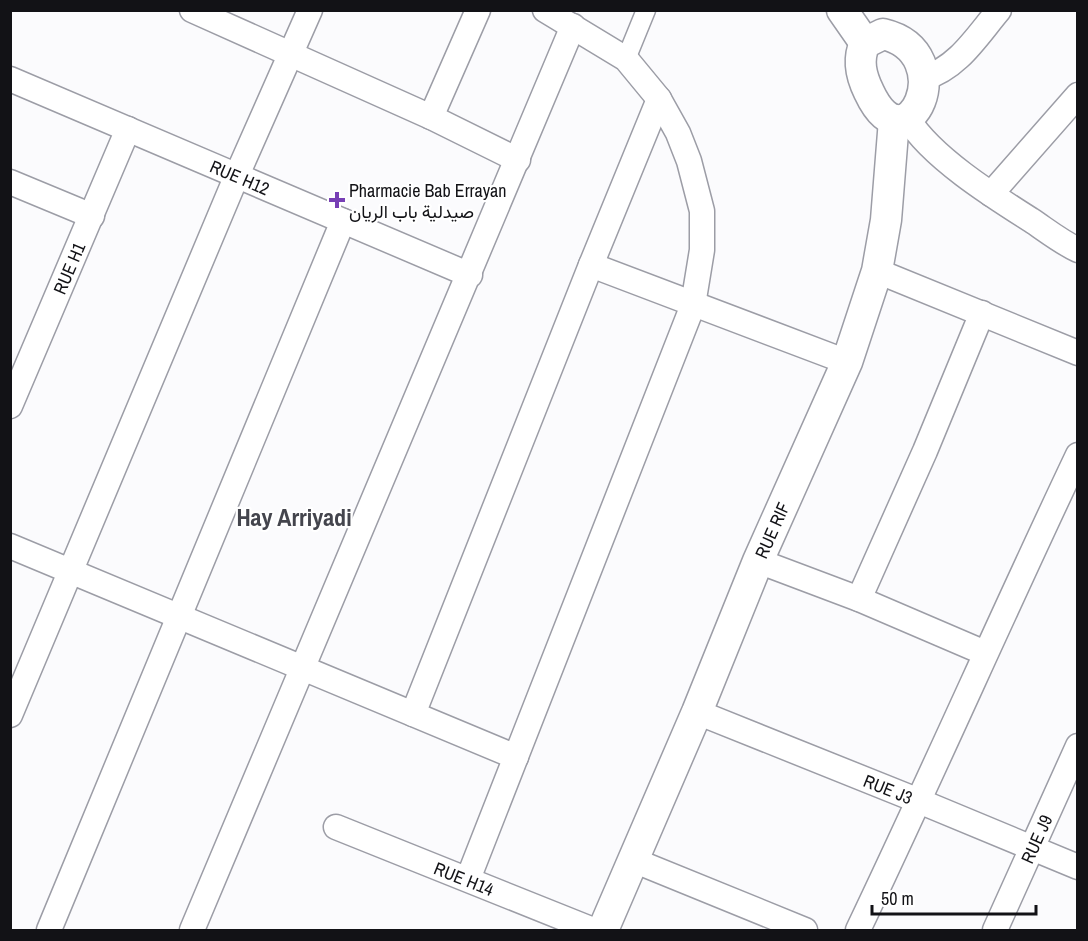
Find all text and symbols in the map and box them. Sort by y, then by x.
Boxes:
street label: RUE H12 [206,153,274,201]
place label: Pharmacie Bab Errayan صيدلية باب الريان [349,178,507,224]
marker: Pharmacie Bab Errayan صيدلية باب الريان [330,193,344,207]
street label: RUE H1 [47,237,91,298]
street label: RUE RIF [748,498,795,562]
district label: Hay Arriyadi [236,501,352,533]
street label: RUE J3 [860,768,916,810]
street label: RUE J9 [1014,811,1058,867]
street label: RUE H14 [430,855,498,902]
scale bar [872,878,1036,916]
text: 50 m [881,886,914,911]

